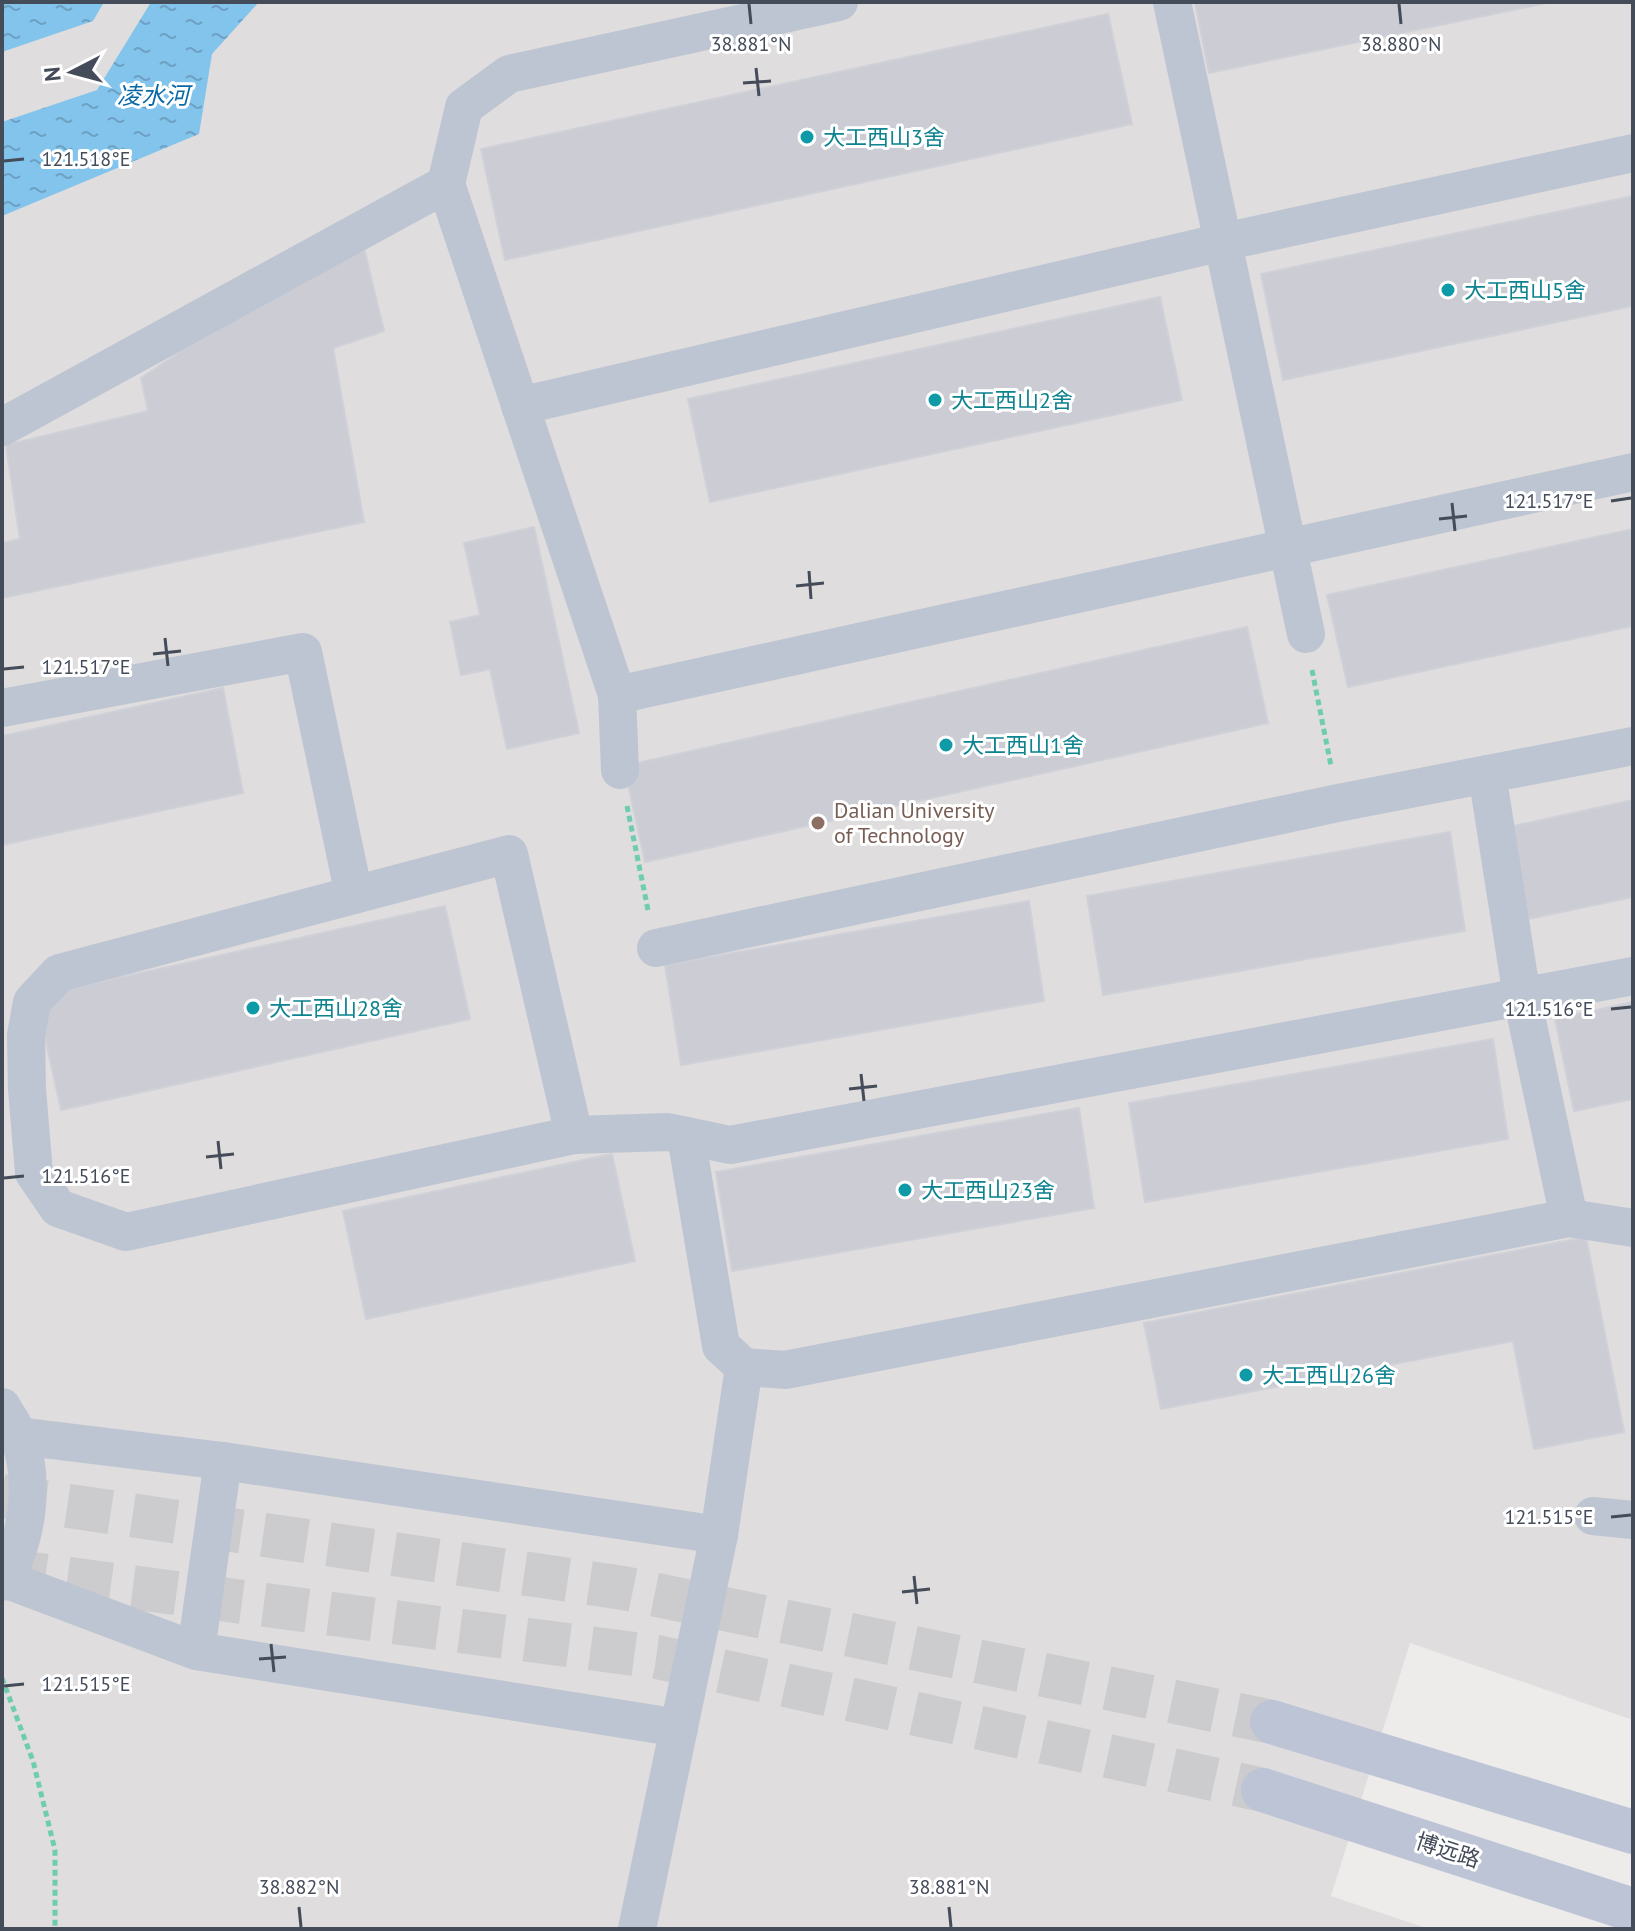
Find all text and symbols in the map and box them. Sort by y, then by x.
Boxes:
text: 38.881°N [711,31,791,57]
text: 38.880°N [1361,31,1441,57]
north arrow [32,32,112,112]
text: N [37,65,67,83]
water label: 凌水河 [117,80,193,111]
place label: 大工西山3舍 [823,123,945,151]
marker: 大工西山3舍 [798,128,816,146]
text: 121.518°E [42,146,130,172]
place label: 大工西山5舍 [1464,276,1586,304]
marker: 大工西山5舍 [1439,281,1457,299]
place label: 大工西山2舍 [951,386,1073,414]
marker: 大工西山2舍 [926,391,944,409]
text: 121.517°E [1505,488,1593,514]
text: 121.517°E [42,654,130,680]
place label: 大工西山1舍 [962,731,1084,759]
marker: 大工西山1舍 [937,736,955,754]
place label: Dalian University of Technology [834,796,995,849]
marker: Dalian University of Technology [809,814,827,832]
place label: 大工西山28舍 [269,994,403,1022]
text: 121.516°E [1505,996,1593,1022]
marker: 大工西山28舍 [244,999,262,1017]
text: 121.516°E [42,1163,130,1189]
place label: 大工西山23舍 [921,1176,1055,1204]
marker: 大工西山23舍 [896,1181,914,1199]
place label: 大工西山26舍 [1262,1361,1396,1389]
marker: 大工西山26舍 [1237,1366,1255,1384]
text: 121.515°E [1505,1504,1593,1530]
text: 121.515°E [42,1671,130,1697]
street label: 博远路 [1412,1826,1484,1874]
text: 38.882°N [259,1874,339,1900]
text: 38.881°N [909,1874,989,1900]

